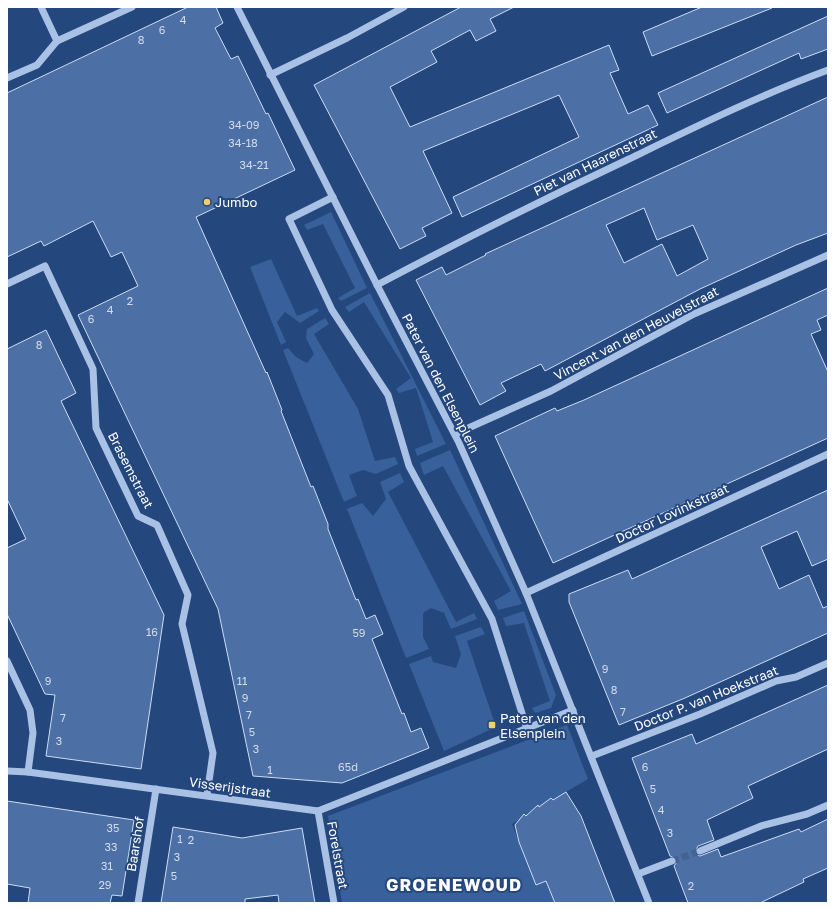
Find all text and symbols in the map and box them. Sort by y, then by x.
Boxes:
house number: 4 [180,13,187,26]
house number: 6 [159,23,166,36]
house number: 8 [138,33,145,46]
house number: 34-09 [229,118,259,131]
street label: Piet van Haarenstraat [531,125,659,199]
house number: 34-18 [228,136,258,149]
house number: 34-21 [239,158,269,171]
place label: Jumbo [215,194,258,210]
marker: Jumbo [202,197,212,207]
street label: Vincent van den Heuvelstraat [551,283,721,383]
house number: 2 [127,294,133,307]
house number: 4 [107,303,114,316]
street label: Pater van den Elsenplein [399,311,483,455]
house number: 6 [88,312,95,325]
house number: 8 [36,338,43,351]
street label: Brasemstraat [105,429,157,511]
street label: Doctor Lovinkstraat [613,480,731,546]
house number: 16 [146,625,158,638]
house number: 59 [352,626,366,639]
house number: 9 [602,662,608,675]
street label: Doctor P. van Hoekstraat [632,662,780,734]
house number: 9 [45,674,51,687]
house number: 11 [237,674,247,687]
house number: 8 [611,683,618,696]
house number: 9 [242,691,248,704]
house number: 7 [620,705,626,718]
house number: 7 [246,708,252,721]
place label: Pater van den Elsenplein [500,710,586,741]
house number: 7 [60,711,66,724]
marker: Pater van den Elsenplein [487,720,497,730]
house number: 5 [249,725,255,738]
house number: 3 [56,734,62,747]
house number: 3 [253,742,259,755]
house number: 65d [338,760,358,773]
house number: 6 [642,760,649,773]
house number: 1 [267,763,273,776]
street label: Visserijstraat [188,773,272,801]
house number: 5 [650,782,656,795]
house number: 4 [658,803,665,816]
street label: Baarshof [123,815,147,873]
street label: Forelstraat [324,820,352,890]
house number: 35 [107,821,119,834]
house number: 3 [667,826,673,839]
house number: 1 [177,832,183,845]
house number: 2 [188,833,194,846]
house number: 33 [105,840,117,853]
house number: 3 [174,850,180,863]
house number: 31 [101,859,113,872]
house number: 5 [171,869,177,882]
district label: GROENEWOUD [386,874,522,895]
house number: 29 [98,878,112,891]
house number: 2 [688,879,694,892]

